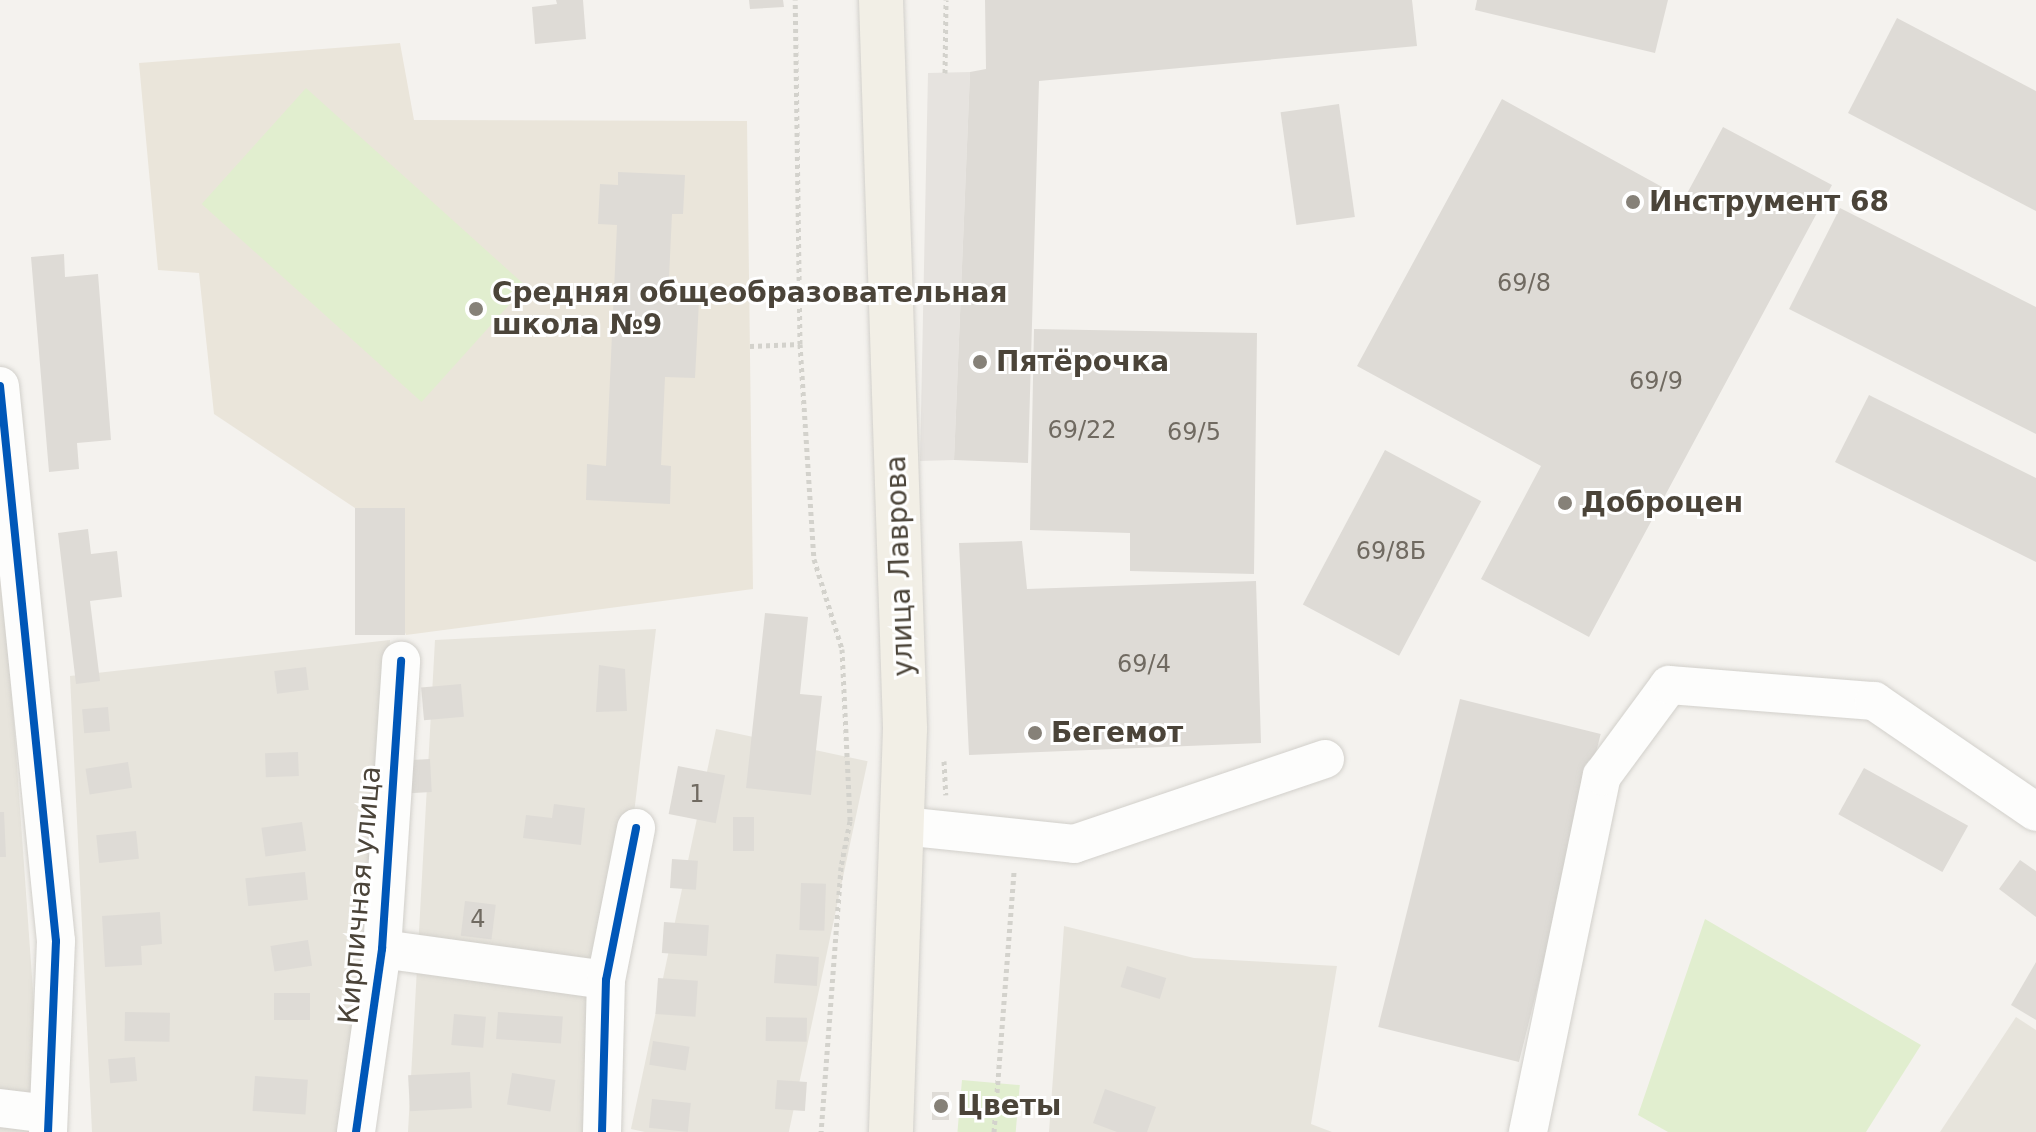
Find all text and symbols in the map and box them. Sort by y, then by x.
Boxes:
place label: Инструмент 68 [1649,185,1889,219]
marker: Инструмент 68 [1624,193,1642,211]
house number: 69/8 [1497,270,1551,298]
place label: Средняя общеобразовательная школа №9 [492,276,1007,342]
marker: Средняя общеобразовательная школа №9 [467,300,485,318]
place label: Пятёрочка [996,345,1169,379]
marker: Пятёрочка [971,353,989,371]
house number: 69/9 [1629,368,1683,396]
house number: 69/22 [1047,417,1117,445]
house number: 69/5 [1167,419,1221,447]
street label: улица Лаврова [879,455,921,677]
place label: Доброцен [1581,486,1743,520]
marker: Доброцен [1556,494,1574,512]
house number: 69/8Б [1356,538,1426,566]
house number: 69/4 [1117,651,1171,679]
place label: Бегемот [1051,716,1183,750]
marker: Бегемот [1026,724,1044,742]
street label: Кирпичная улица [332,765,388,1025]
house number: 1 [689,781,705,809]
house number: 4 [470,906,486,934]
place label: Цветы [957,1089,1061,1123]
marker: Цветы [932,1097,950,1115]

